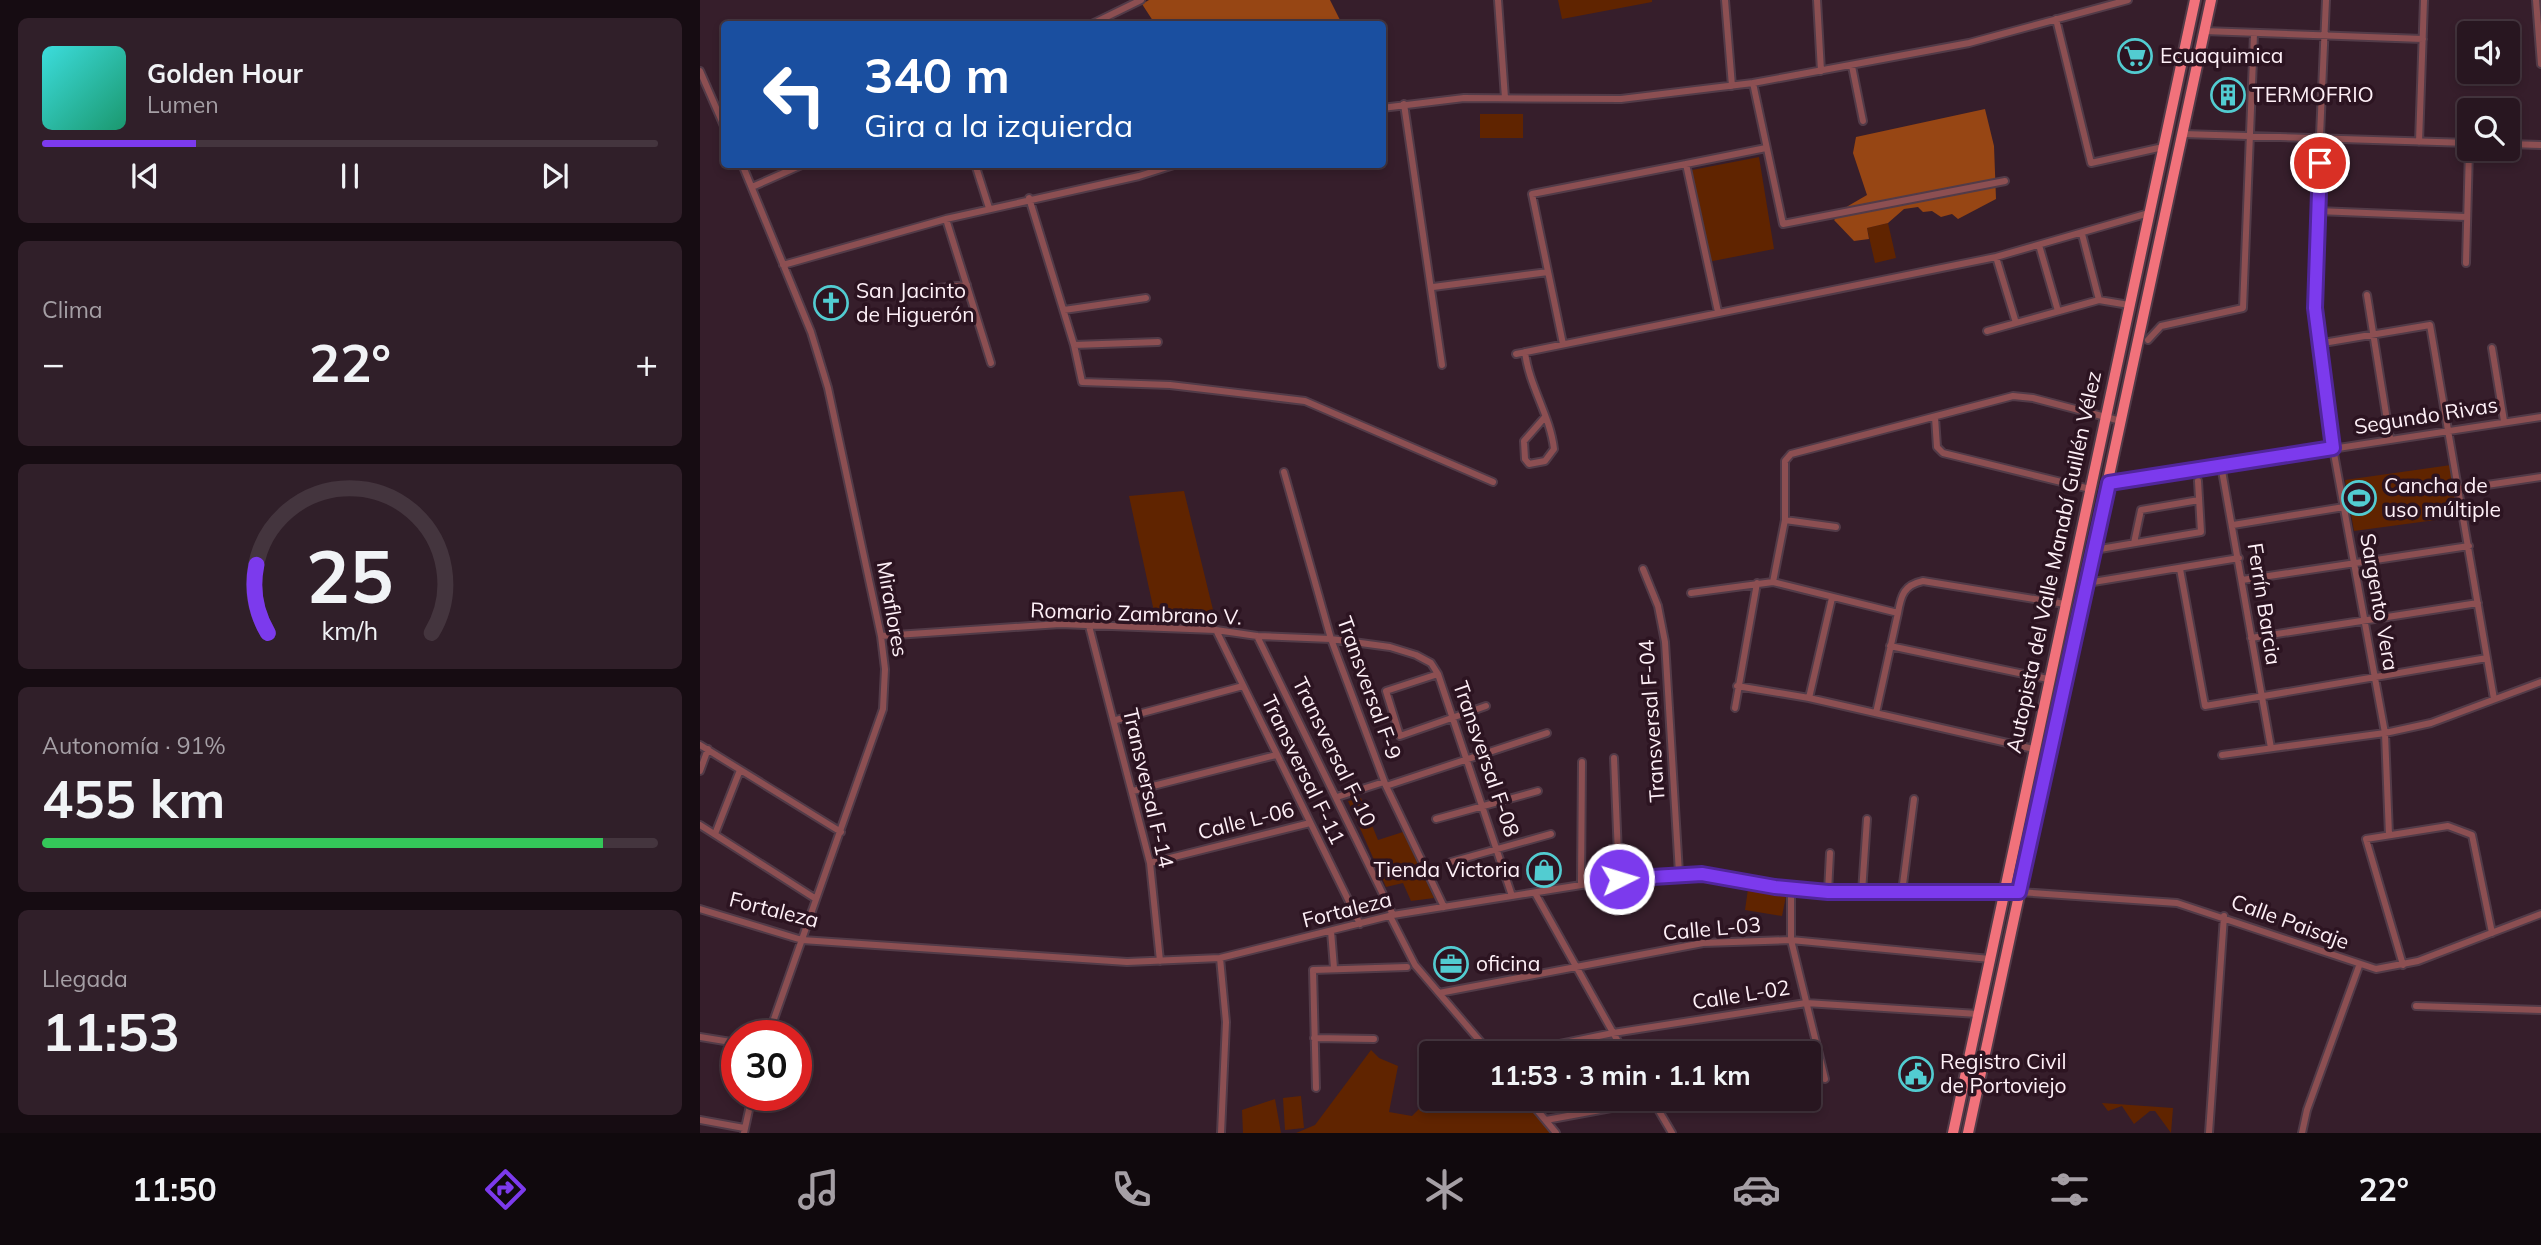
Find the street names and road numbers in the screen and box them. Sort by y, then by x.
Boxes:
street label: Autopista del Valle Manabí Guillén Vélez [2000,368,2106,755]
street label: Segundo Rivas [2352,391,2500,439]
street label: Sargento Vera [2355,531,2405,673]
street label: Ferrín Barcia [2243,541,2287,667]
street label: Miraflores [872,559,914,659]
street label: Romario Zambrano V. [1030,596,1242,630]
street label: Transversal F-9 [1332,613,1408,763]
street label: Transversal F-04 [1632,638,1670,803]
street label: Transversal F-10 [1287,673,1382,831]
street label: Transversal F-08 [1448,677,1526,840]
street label: Transversal F-11 [1256,691,1351,849]
street label: Transversal F-14 [1118,705,1180,870]
street label: Calle L-06 [1195,796,1297,845]
street label: Fortaleza [727,885,822,933]
street label: Fortaleza [1299,885,1394,933]
street label: Calle Paisaje [2228,888,2353,954]
street label: Calle L-03 [1662,911,1762,945]
street label: Calle L-02 [1690,973,1791,1015]

